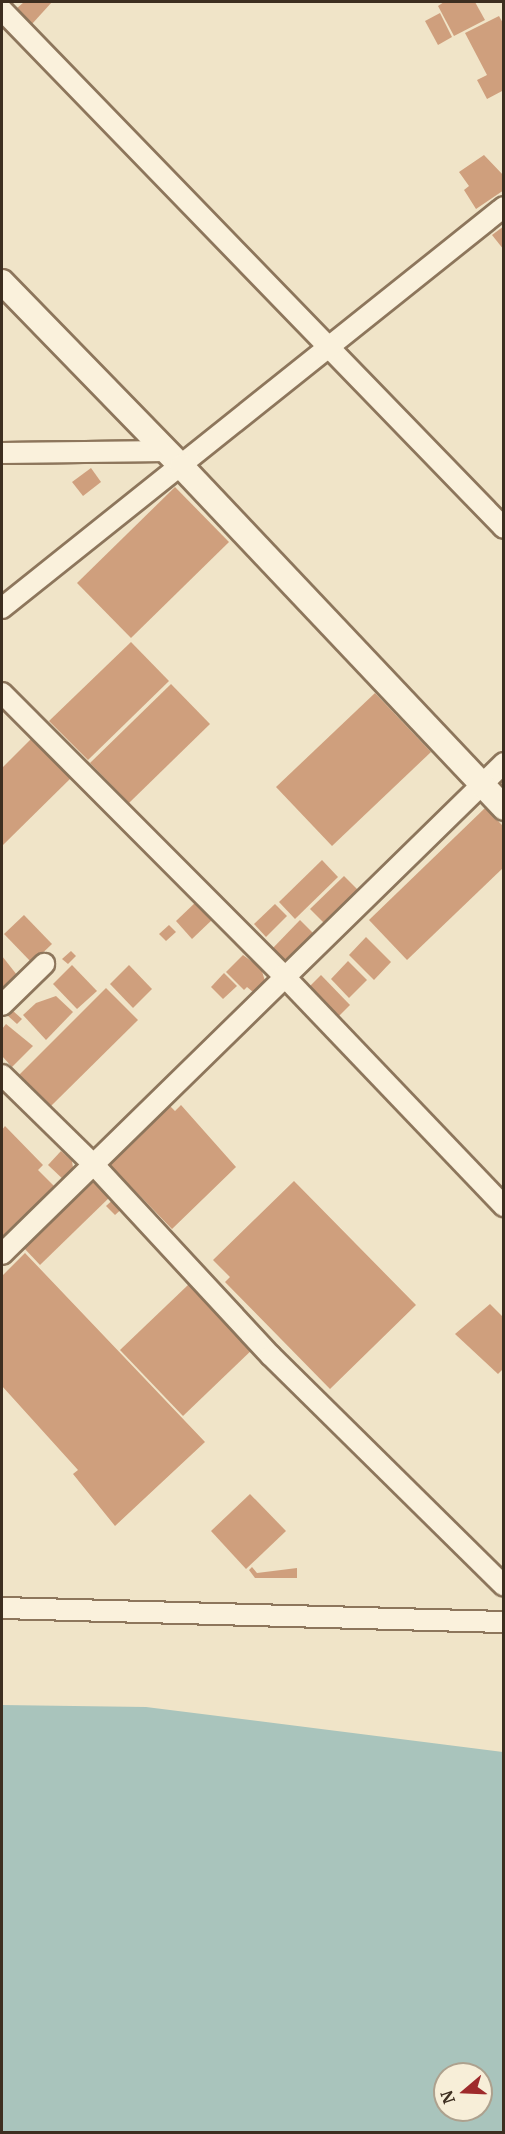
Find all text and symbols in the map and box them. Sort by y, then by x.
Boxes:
north arrow [433,2062,493,2122]
text: N [436,2088,459,2106]

